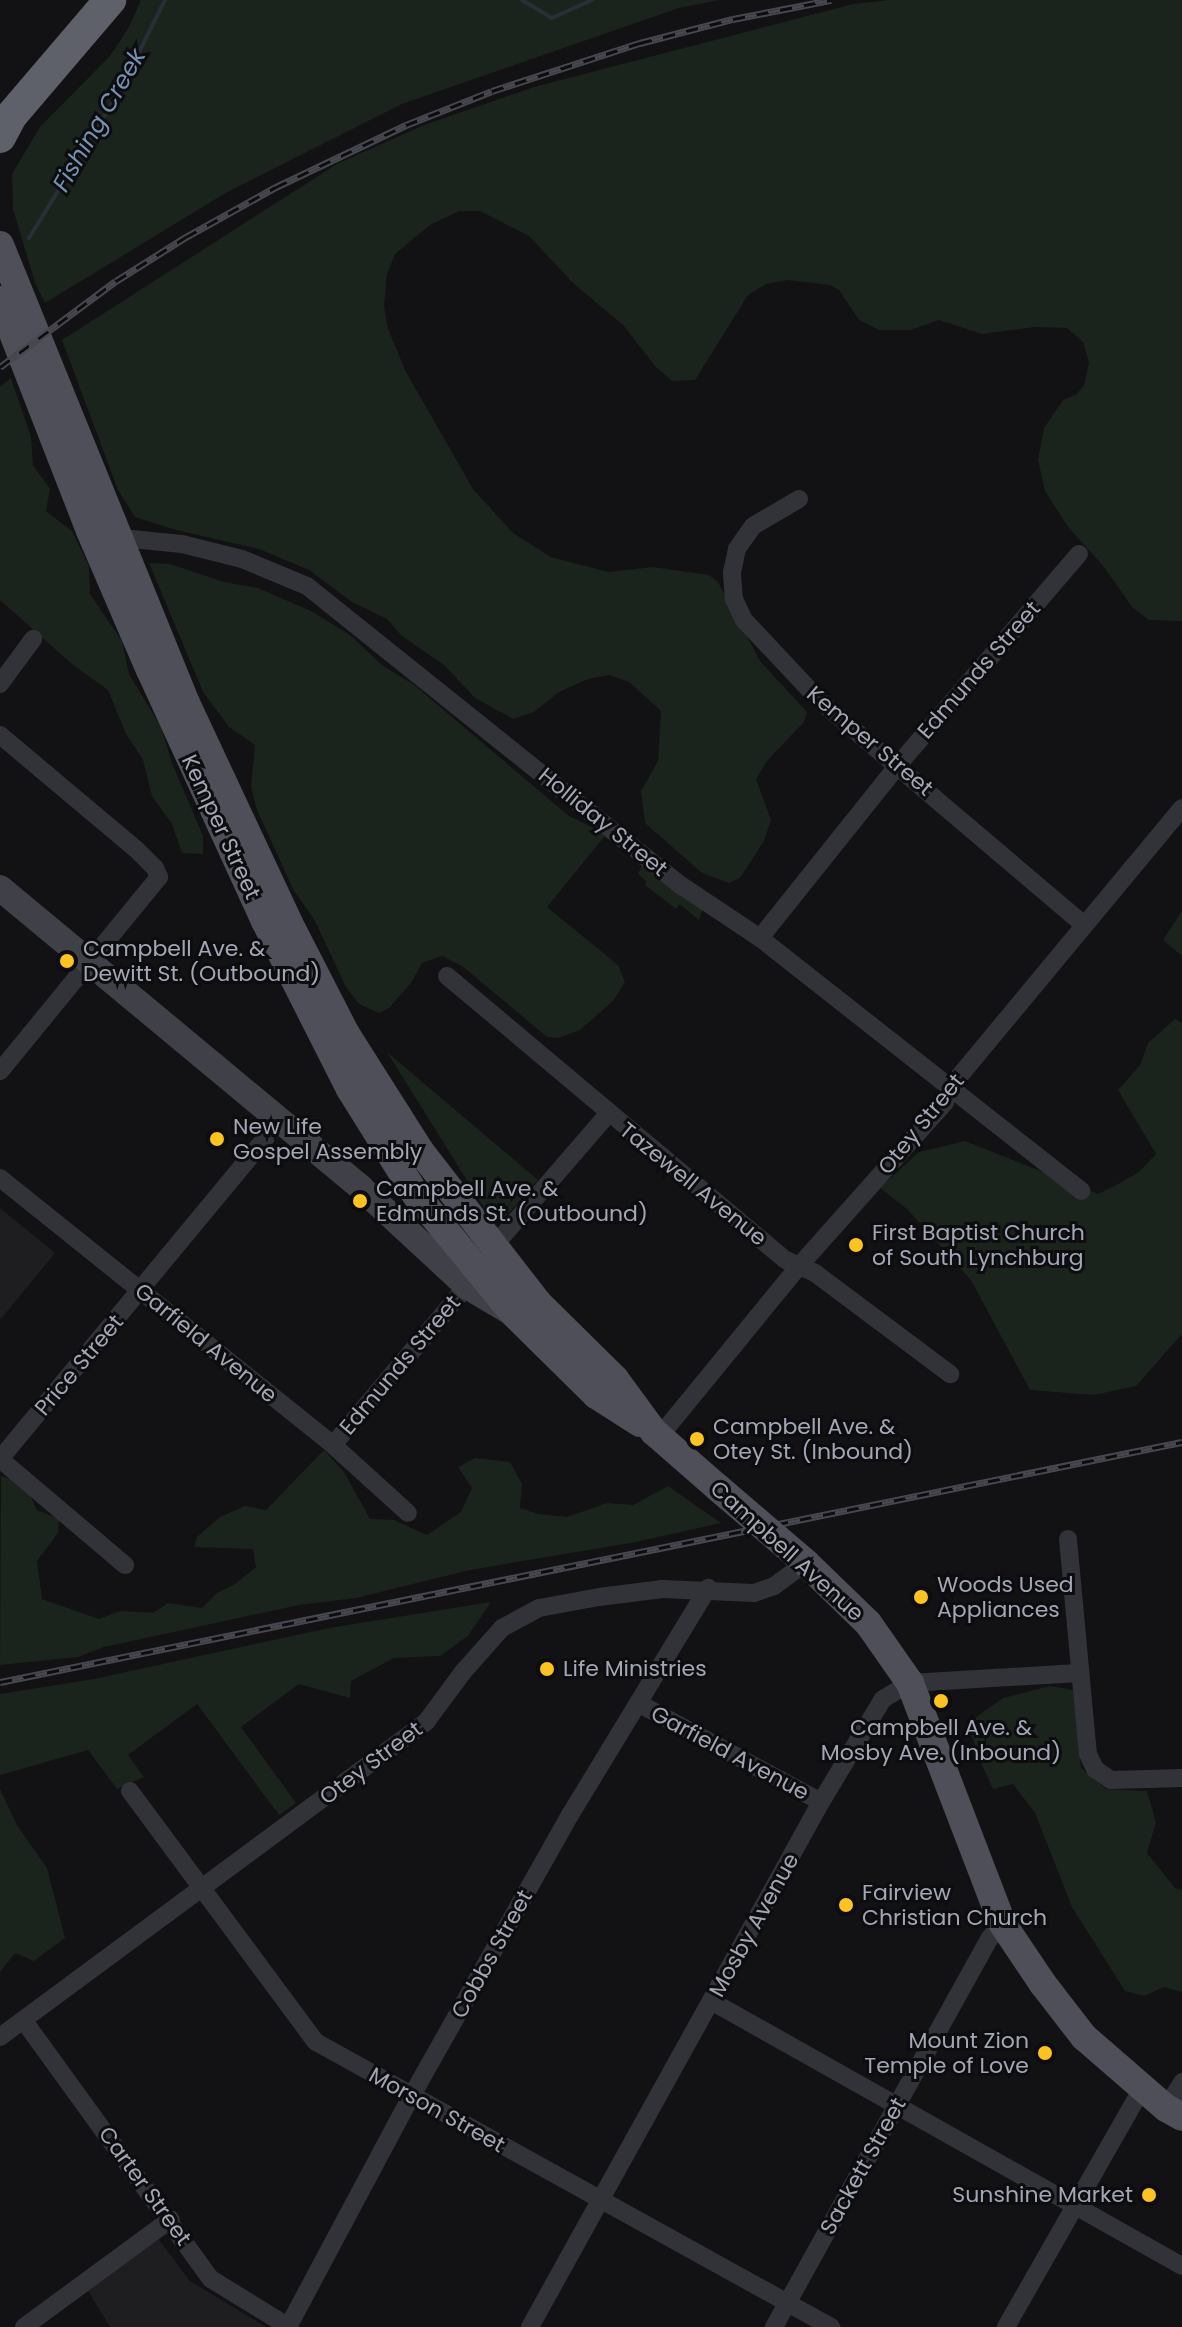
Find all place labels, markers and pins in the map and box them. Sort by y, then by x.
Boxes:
place label: Campbell Ave. & Dewitt St. (Outbound) [83,935,320,986]
marker: Campbell Ave. & Dewitt St. (Outbound) [58,952,76,970]
place label: New Life Gospel Assembly [233,1113,422,1164]
marker: New Life Gospel Assembly [208,1130,226,1148]
place label: Campbell Ave. & Edmunds St. (Outbound) [376,1175,648,1226]
marker: Campbell Ave. & Edmunds St. (Outbound) [351,1192,369,1210]
place label: First Baptist Church of South Lynchburg [872,1219,1085,1270]
marker: First Baptist Church of South Lynchburg [847,1236,865,1254]
place label: Campbell Ave. & Otey St. (Inbound) [713,1413,913,1464]
marker: Campbell Ave. & Otey St. (Inbound) [688,1430,706,1448]
place label: Woods Used Appliances [937,1571,1074,1622]
marker: Woods Used Appliances [912,1588,930,1606]
place label: Life Ministries [563,1656,707,1682]
marker: Life Ministries [538,1660,556,1678]
marker: Campbell Ave. & Mosby Ave. (Inbound) [932,1692,950,1710]
place label: Campbell Ave. & Mosby Ave. (Inbound) [821,1714,1061,1766]
place label: Fairview Christian Church [862,1879,1047,1930]
marker: Fairview Christian Church [837,1896,855,1914]
place label: Mount Zion Temple of Love [864,2027,1029,2078]
marker: Mount Zion Temple of Love [1036,2044,1054,2062]
place label: Sunshine Market [952,2182,1133,2208]
marker: Sunshine Market [1140,2186,1158,2204]

